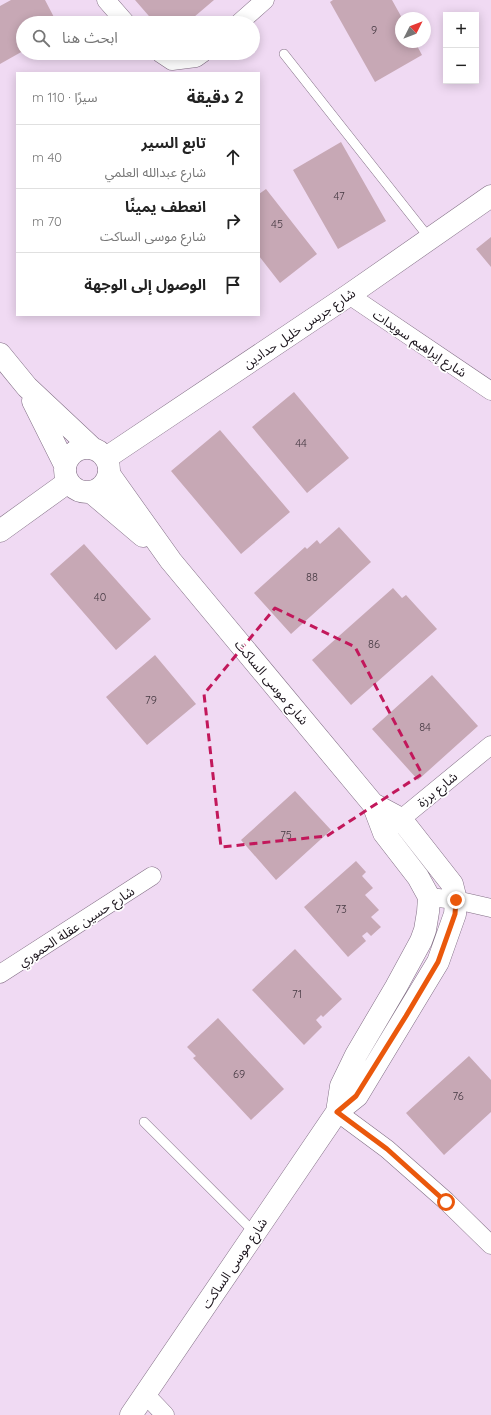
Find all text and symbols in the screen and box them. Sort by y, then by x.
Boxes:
north arrow [395,12,431,48]
map controls [443,12,479,84]
button: + [443,12,479,48]
search box [16,16,260,60]
house number: 9 [371,23,377,37]
icon: search [30,27,52,49]
text: ابحث هنا [62,28,118,47]
button: − [443,48,479,84]
text: 2 دقيقة [187,86,244,107]
text: سيرًا · 110 m [32,89,97,105]
text: تابع السير [142,133,206,152]
icon: ahead [222,146,244,168]
text: 40 m [32,149,62,165]
text: شارع عبدالله العلمي [105,164,206,180]
house number: 47 [333,189,345,203]
text: انعطف يمينًا [125,197,206,216]
icon: right [222,210,244,232]
text: 70 m [32,213,62,229]
house number: 45 [271,217,283,231]
text: شارع موسى الساكت [100,228,206,244]
icon: arrive [222,274,244,296]
text: الوصول إلى الوجهة [84,275,206,294]
street label: شارع جريس خليل حدادين [240,284,360,374]
street label: شارع إبراهيم سويدات [368,306,470,383]
house number: 44 [295,436,307,450]
house number: 88 [306,570,318,584]
house number: 40 [94,590,106,604]
street label: شارع موسى الساكت [229,636,312,730]
house number: 86 [368,637,380,651]
house number: 79 [145,693,157,707]
house number: 84 [419,720,431,734]
street label: شارع برزة [414,768,462,812]
house number: 75 [280,828,292,842]
street label: شارع حسين عقلة الحموري [15,882,139,972]
route end [447,891,465,909]
house number: 73 [335,902,347,916]
house number: 71 [292,987,302,1001]
house number: 69 [233,1067,245,1081]
house number: 76 [452,1089,464,1103]
route start [437,1193,455,1211]
street label: شارع موسى الساكت [198,1215,273,1313]

